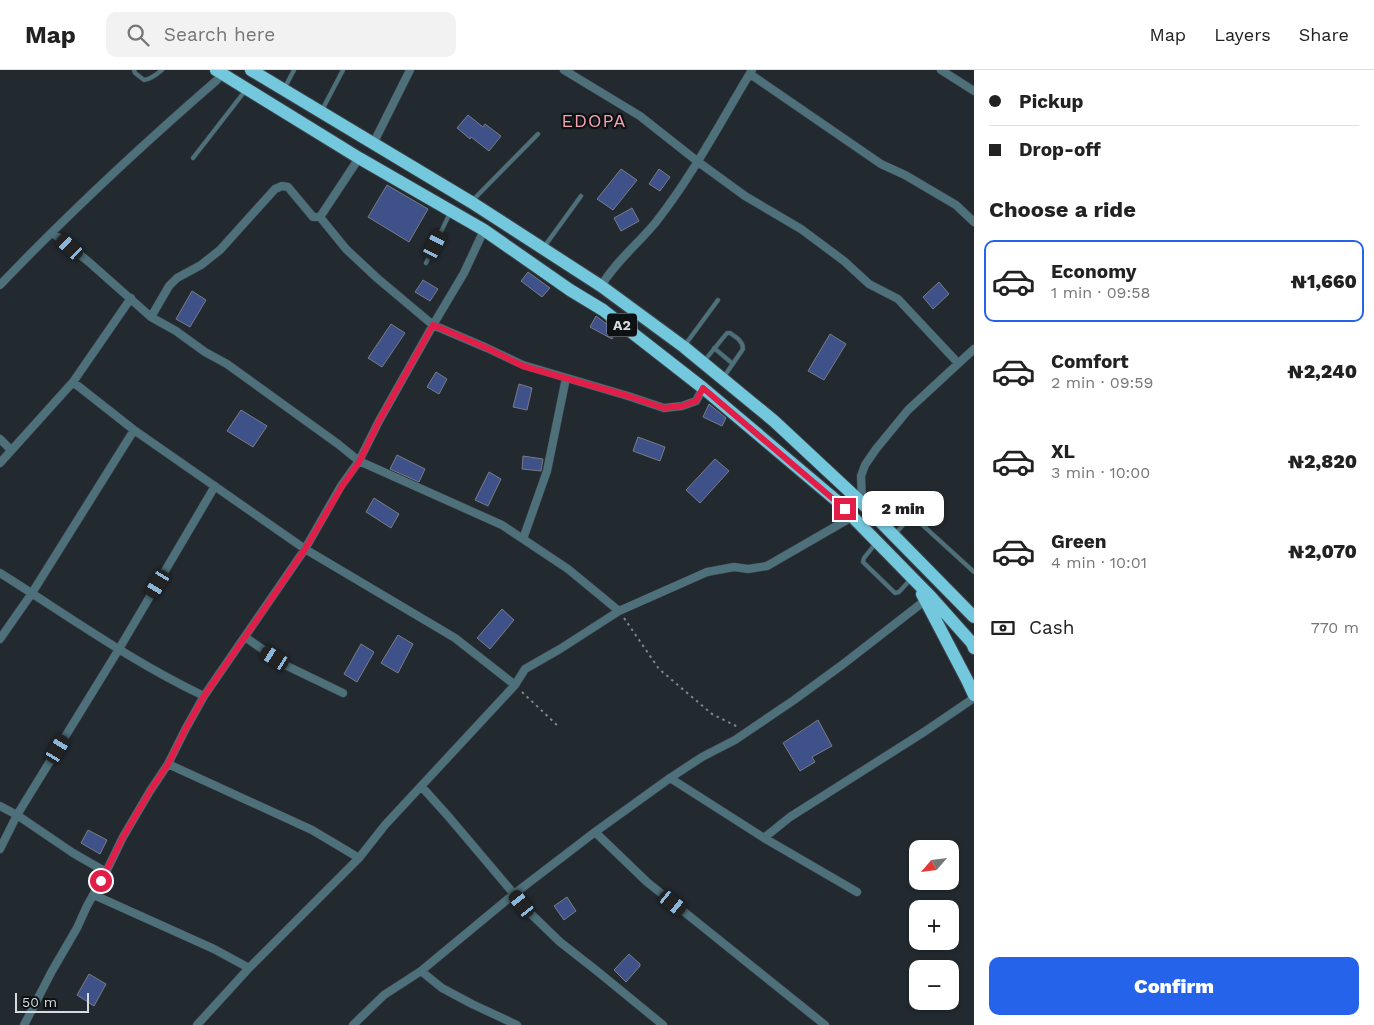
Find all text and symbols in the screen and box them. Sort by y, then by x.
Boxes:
search box [106,12,456,57]
text: Map [25,21,76,49]
icon: search [124,21,152,49]
text: Search here [164,23,275,46]
text: Map [1149,24,1186,45]
text: Layers [1214,24,1271,45]
text: Share [1299,24,1349,45]
text: Pickup [1019,90,1083,113]
district label: EDOPA [562,110,626,131]
text: Drop-off [1019,138,1101,161]
text: Choose a ride [989,197,1136,222]
car [421,228,448,262]
car [53,231,86,263]
icon: car [991,259,1036,304]
text: Economy [1051,260,1136,283]
text: ₦1,660 [1291,270,1357,293]
text: 1 min · 09:58 [1051,283,1150,302]
road number: A2 [607,314,637,336]
icon: car [991,349,1036,394]
text: Comfort [1051,350,1129,373]
text: ₦2,240 [1288,360,1357,383]
text: 2 min · 09:59 [1051,373,1153,392]
icon: car [991,439,1036,484]
text: XL [1051,440,1075,463]
text: ₦2,820 [1288,450,1357,473]
text: 3 min · 10:00 [1051,463,1150,482]
callout: 2 min [862,492,945,526]
route end [834,498,856,520]
text: 2 min [881,499,925,518]
icon: car [991,529,1036,574]
text: Green [1051,530,1107,553]
text: ₦2,070 [1288,540,1357,563]
text: 4 min · 10:01 [1051,553,1147,572]
car [143,567,172,601]
icon: cash [989,614,1017,642]
text: Cash [1029,616,1075,639]
text: 770 m [1311,618,1359,637]
car [258,644,291,672]
car [43,732,72,766]
north arrow [909,840,959,890]
map controls [909,840,959,1010]
route start [90,870,112,892]
car [506,888,537,920]
car [656,888,689,918]
button: + [909,900,959,950]
button: Confirm [989,957,1359,1015]
button: − [909,960,959,1010]
scale bar [15,990,89,1013]
text: 50 m [22,994,57,1010]

